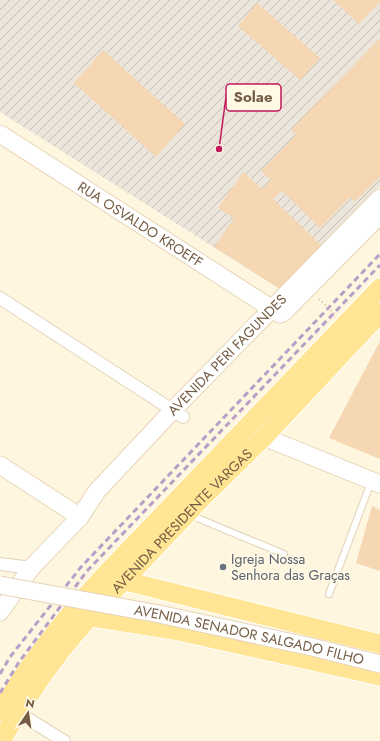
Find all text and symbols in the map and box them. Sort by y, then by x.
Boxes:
callout: Solae [226,84,281,111]
text: Solae [234,86,273,108]
street label: RUA OSVALDO KROEFF [74,177,207,272]
street label: AVENIDA PERI FAGUNDES [163,289,291,420]
street label: AVENIDA PRESIDENTE VARGAS [107,444,257,598]
place label: Igreja Nossa Senhora das Graças [231,549,350,585]
marker: Igreja Nossa Senhora das Graças [218,562,228,572]
street label: AVENIDA SENADOR SALGADO FILHO [133,600,366,670]
north arrow [8,693,48,733]
text: N [24,694,36,712]

